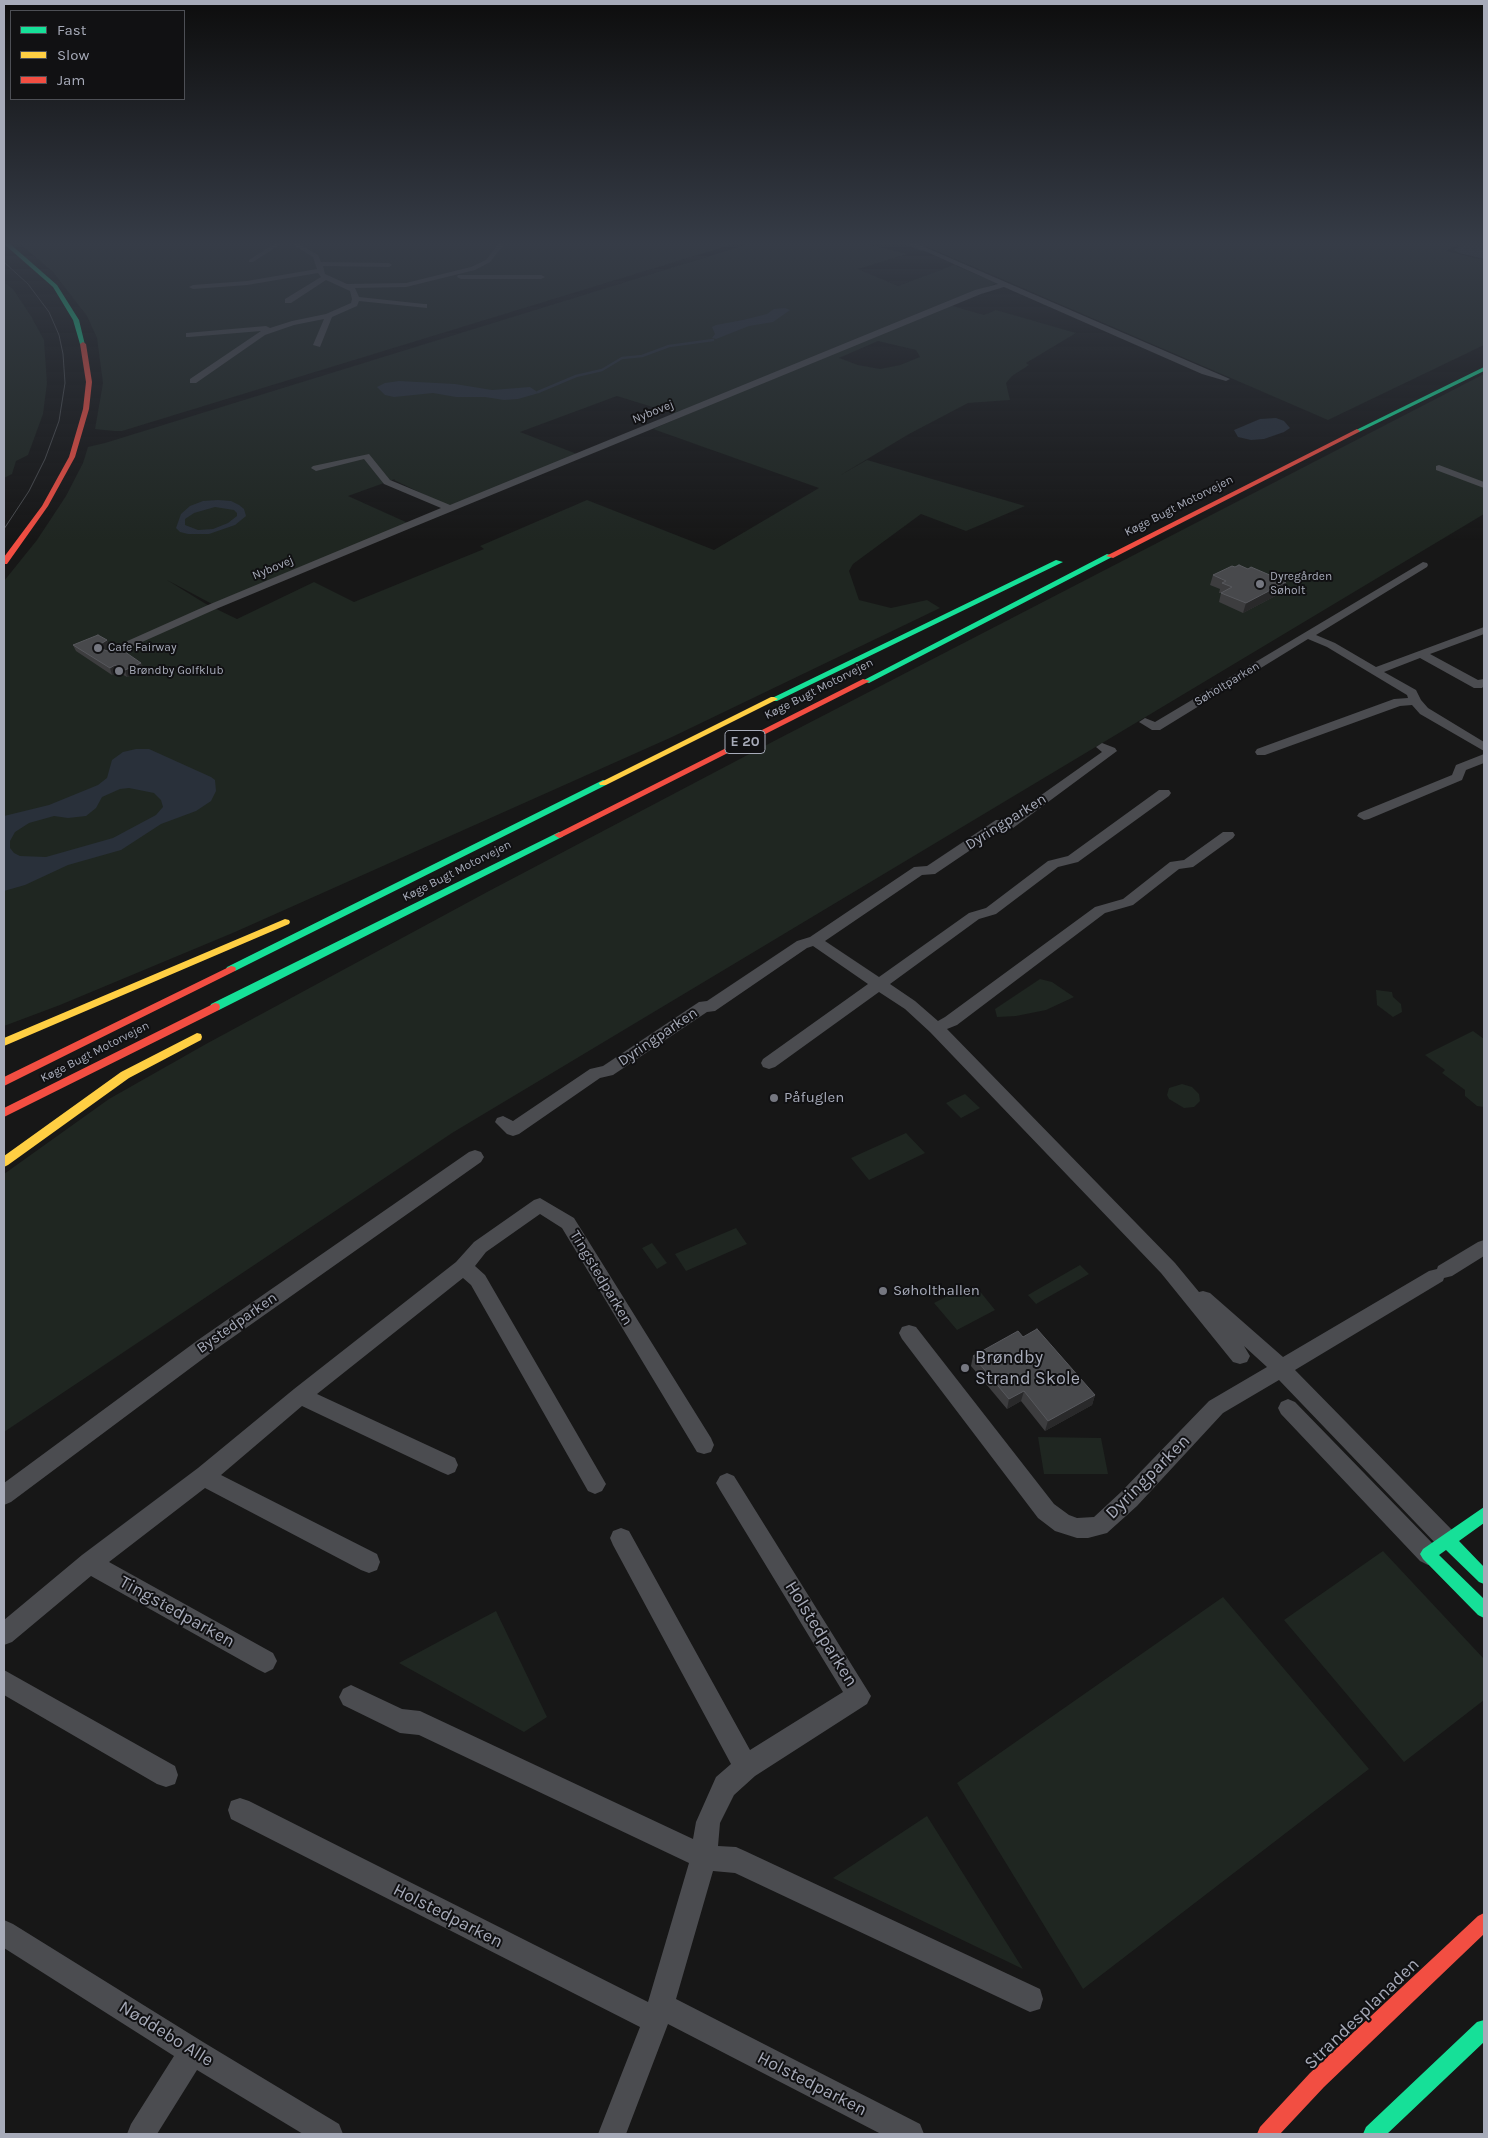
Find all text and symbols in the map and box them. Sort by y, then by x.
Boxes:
legend [10,10,185,100]
text: Fast [57,21,86,39]
text: Slow [57,46,89,64]
text: Jam [57,71,85,89]
street label: Nybovej [630,397,676,427]
street label: Køge Bugt Motorvejen [1122,472,1236,540]
street label: Nybovej [250,553,296,583]
place label: Dyregården Søholt [1270,570,1332,598]
marker: Dyregården Søholt [1254,578,1266,590]
place label: Cafe Fairway [108,641,176,655]
marker: Cafe Fairway [92,642,104,654]
street label: Køge Bugt Motorvejen [762,655,876,723]
street label: Søholtparken [1192,659,1262,709]
place label: Brøndby Golfklub [129,664,224,678]
marker: Brøndby Golfklub [113,665,125,677]
road number: E 20 [725,730,765,754]
street label: Dyringparken [962,790,1050,854]
street label: Køge Bugt Motorvejen [400,837,514,905]
street label: Dyringparken [615,1004,701,1070]
street label: Køge Bugt Motorvejen [38,1018,152,1086]
place label: Påfuglen [784,1089,844,1107]
marker: Påfuglen [768,1092,780,1104]
street label: Tingstedparken [566,1227,636,1329]
place label: Søholthallen [893,1282,980,1300]
marker: Søholthallen [877,1285,889,1297]
street label: Bystedparken [193,1289,281,1357]
place label: Brøndby Strand Skole [975,1347,1080,1390]
marker: Brøndby Strand Skole [959,1362,971,1374]
street label: Dyringparken [1101,1430,1195,1524]
street label: Tingstedparken [115,1571,239,1653]
street label: Holstedparken [780,1577,862,1691]
street label: Holstedparken [390,1879,506,1953]
street label: Strandesplanaden [1300,1954,1424,2074]
street label: Nøddebo Alle [115,1996,217,2072]
street label: Holstedparken [754,2047,870,2121]

